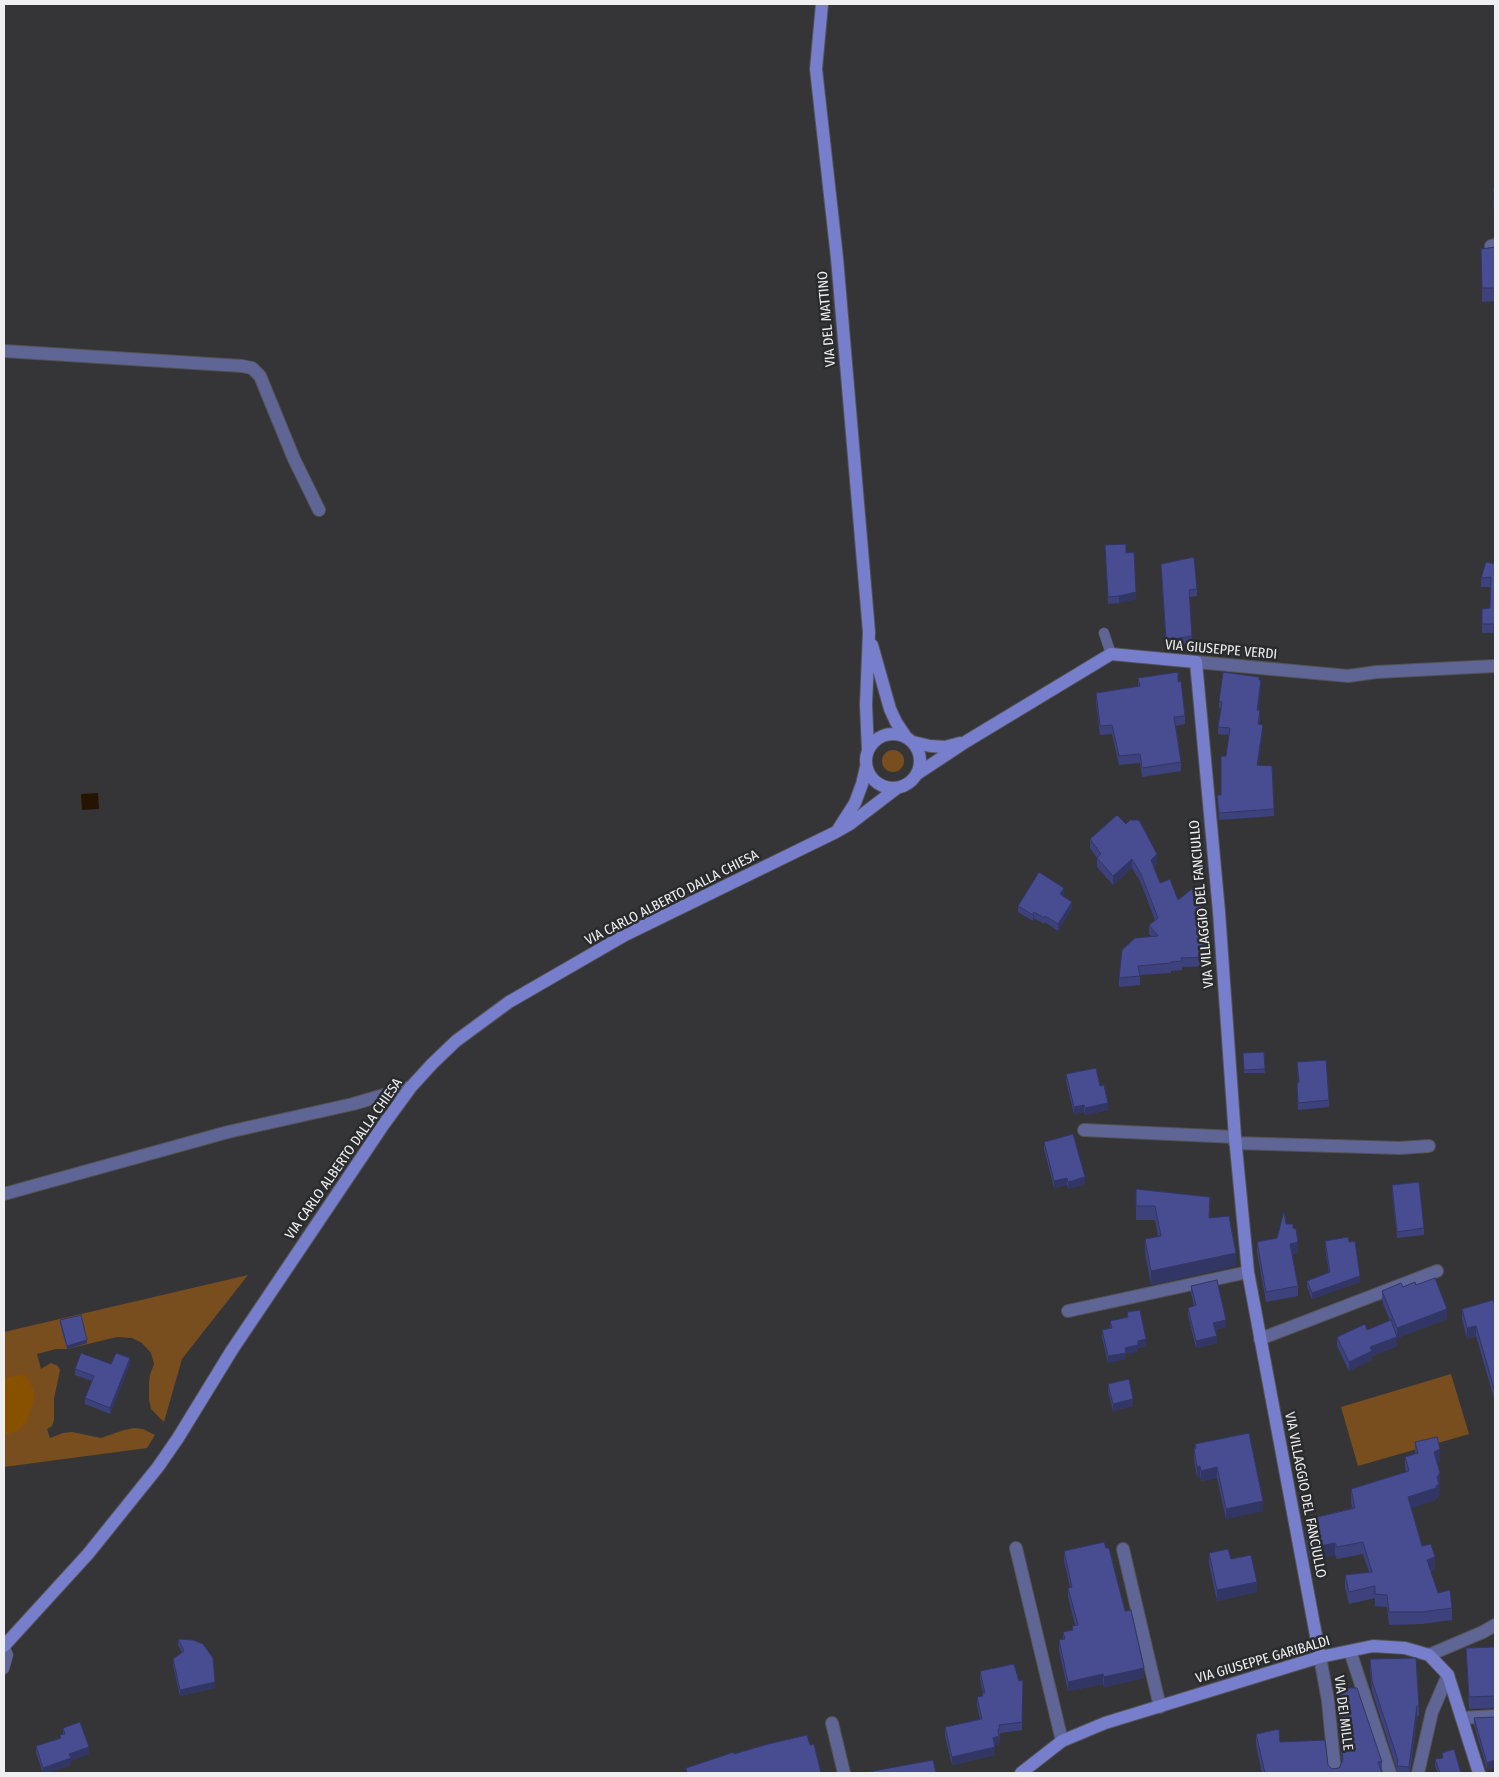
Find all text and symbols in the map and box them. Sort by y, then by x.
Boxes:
street label: VIA DEL MATTINO [814,270,840,368]
street label: VIA GIUSEPPE VERDI [1164,637,1278,663]
street label: VIA VILLAGGIO DEL FANCIULLO [1186,819,1218,989]
street label: VIA CARLO ALBERTO DALLA CHIESA [582,847,762,949]
street label: VIA CARLO ALBERTO DALLA CHIESA [282,1075,406,1243]
street label: VIA VILLAGGIO DEL FANCIULLO [1281,1411,1329,1579]
street label: VIA GIUSEPPE GARIBALDI [1194,1633,1332,1687]
street label: VIA DEI MILLE [1330,1674,1356,1752]

